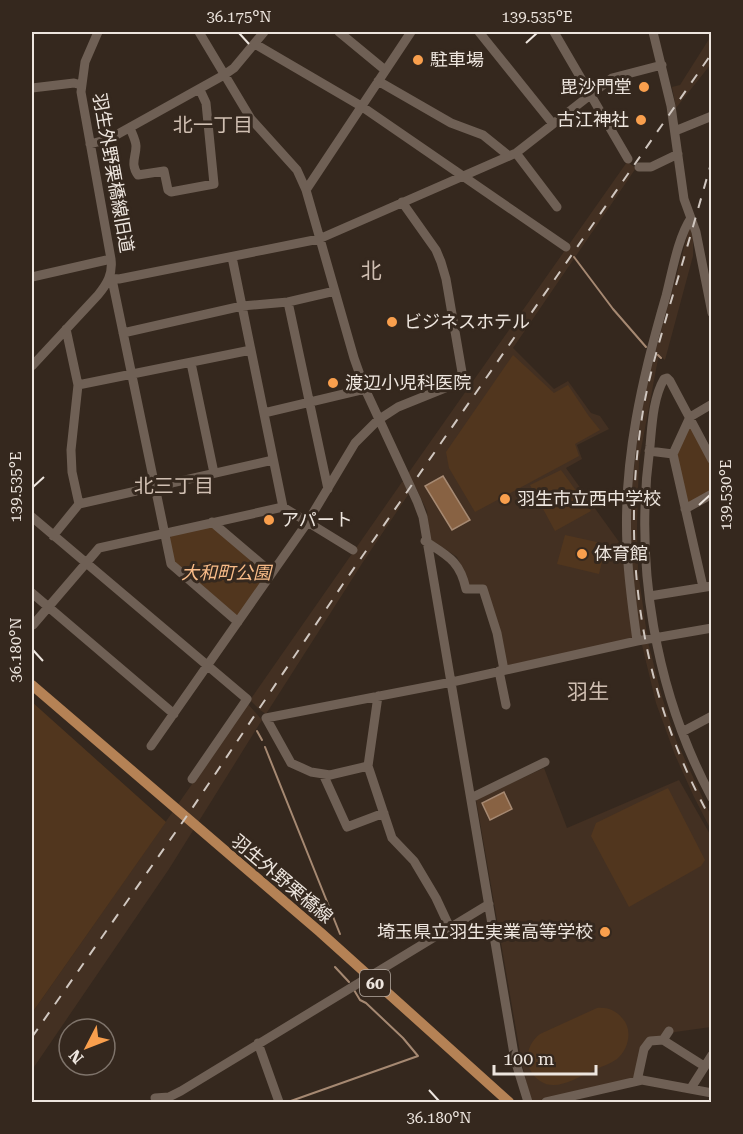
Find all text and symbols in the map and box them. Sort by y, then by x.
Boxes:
text: 36.175°N [206,8,272,26]
text: 139.535°E [501,8,573,26]
place label: 駐車場 [430,49,484,70]
marker: 駐車場 [411,53,425,67]
place label: 毘沙門堂 [560,76,632,97]
marker: 毘沙門堂 [637,80,651,94]
street label: 羽生外野栗橋線旧道 [89,91,138,255]
place label: 古江神社 [557,109,629,130]
district label: 北一丁目 [173,113,253,137]
marker: 古江神社 [634,113,648,127]
district label: 北 [361,259,382,283]
place label: ビジネスホテル [404,311,530,332]
marker: ビジネスホテル [385,315,399,329]
place label: 渡辺小児科医院 [345,372,471,393]
marker: 渡辺小児科医院 [326,376,340,390]
text: 139.535°E [7,451,25,523]
text: 139.530°E [717,459,735,531]
district label: 北三丁目 [134,474,214,498]
place label: 羽生市立西中学校 [517,488,661,509]
marker: 羽生市立西中学校 [498,492,512,506]
place label: アパート [281,509,353,530]
marker: アパート [262,513,276,527]
place label: 体育館 [594,543,648,564]
marker: 体育館 [575,547,589,561]
park label: 大和町公園 [181,562,274,583]
text: 36.180°N [7,617,25,683]
district label: 羽生 [567,680,609,704]
street label: 羽生外野栗橋線 [227,830,337,927]
place label: 埼玉県立羽生実業高等学校 [377,921,593,942]
marker: 埼玉県立羽生実業高等学校 [598,925,612,939]
road number: 60 [360,970,390,996]
north arrow [57,1017,117,1077]
scale bar [494,1038,596,1076]
text: N [65,1046,87,1068]
text: 100 m [503,1048,554,1069]
text: 36.180°N [406,1109,472,1127]

